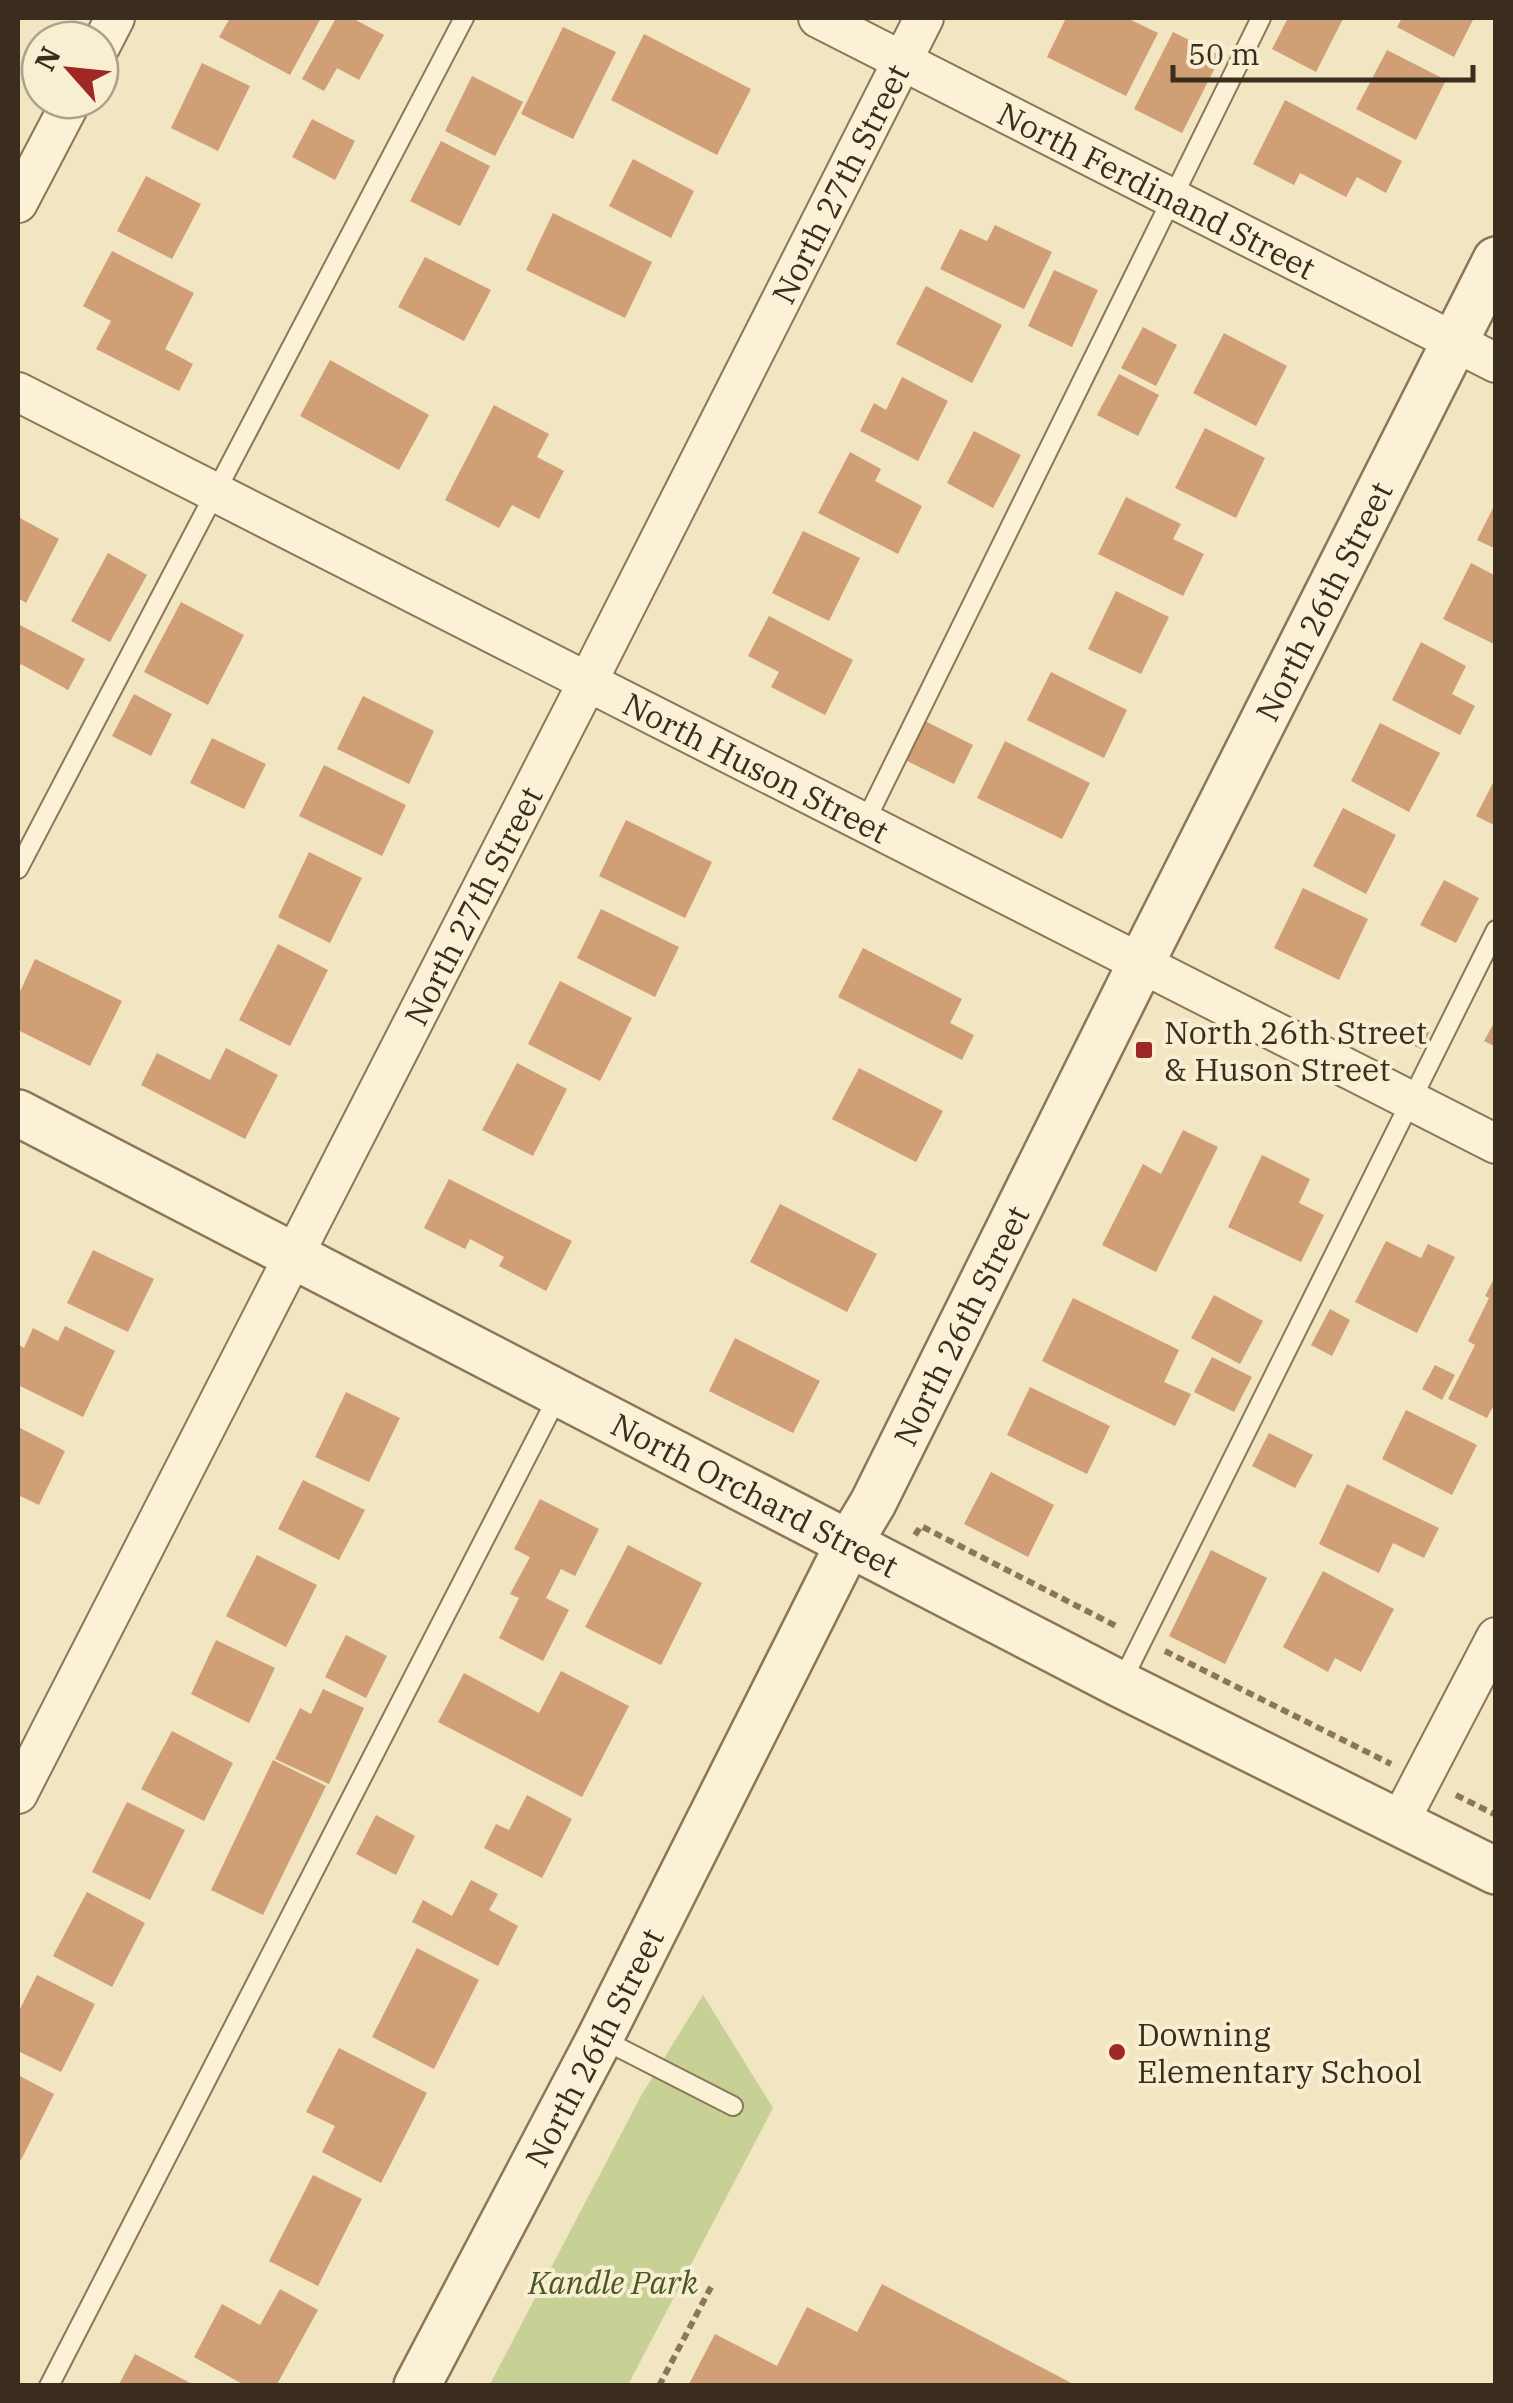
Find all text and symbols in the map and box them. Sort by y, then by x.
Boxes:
north arrow [20,20,120,120]
scale bar [1173,20,1473,82]
text: 50 m [1188,34,1260,73]
text: N [26,40,69,77]
street label: North 27th Street [762,57,918,310]
street label: North Ferdinand Street [991,92,1323,289]
street label: North 26th Street [1246,474,1402,728]
street label: North Huson Street [616,682,896,853]
street label: North 27th Street [394,779,552,1032]
place label: North 26th Street & Huson Street [1164,1011,1427,1090]
marker: North 26th Street & Huson Street [1133,1039,1155,1061]
street label: North 26th Street [884,1198,1038,1453]
street label: North Orchard Street [604,1403,906,1587]
street label: North 26th Street [515,1921,673,2174]
place label: Downing Elementary School [1137,2013,1422,2092]
marker: Downing Elementary School [1106,2041,1128,2063]
park label: Kandle Park [527,2261,698,2303]

